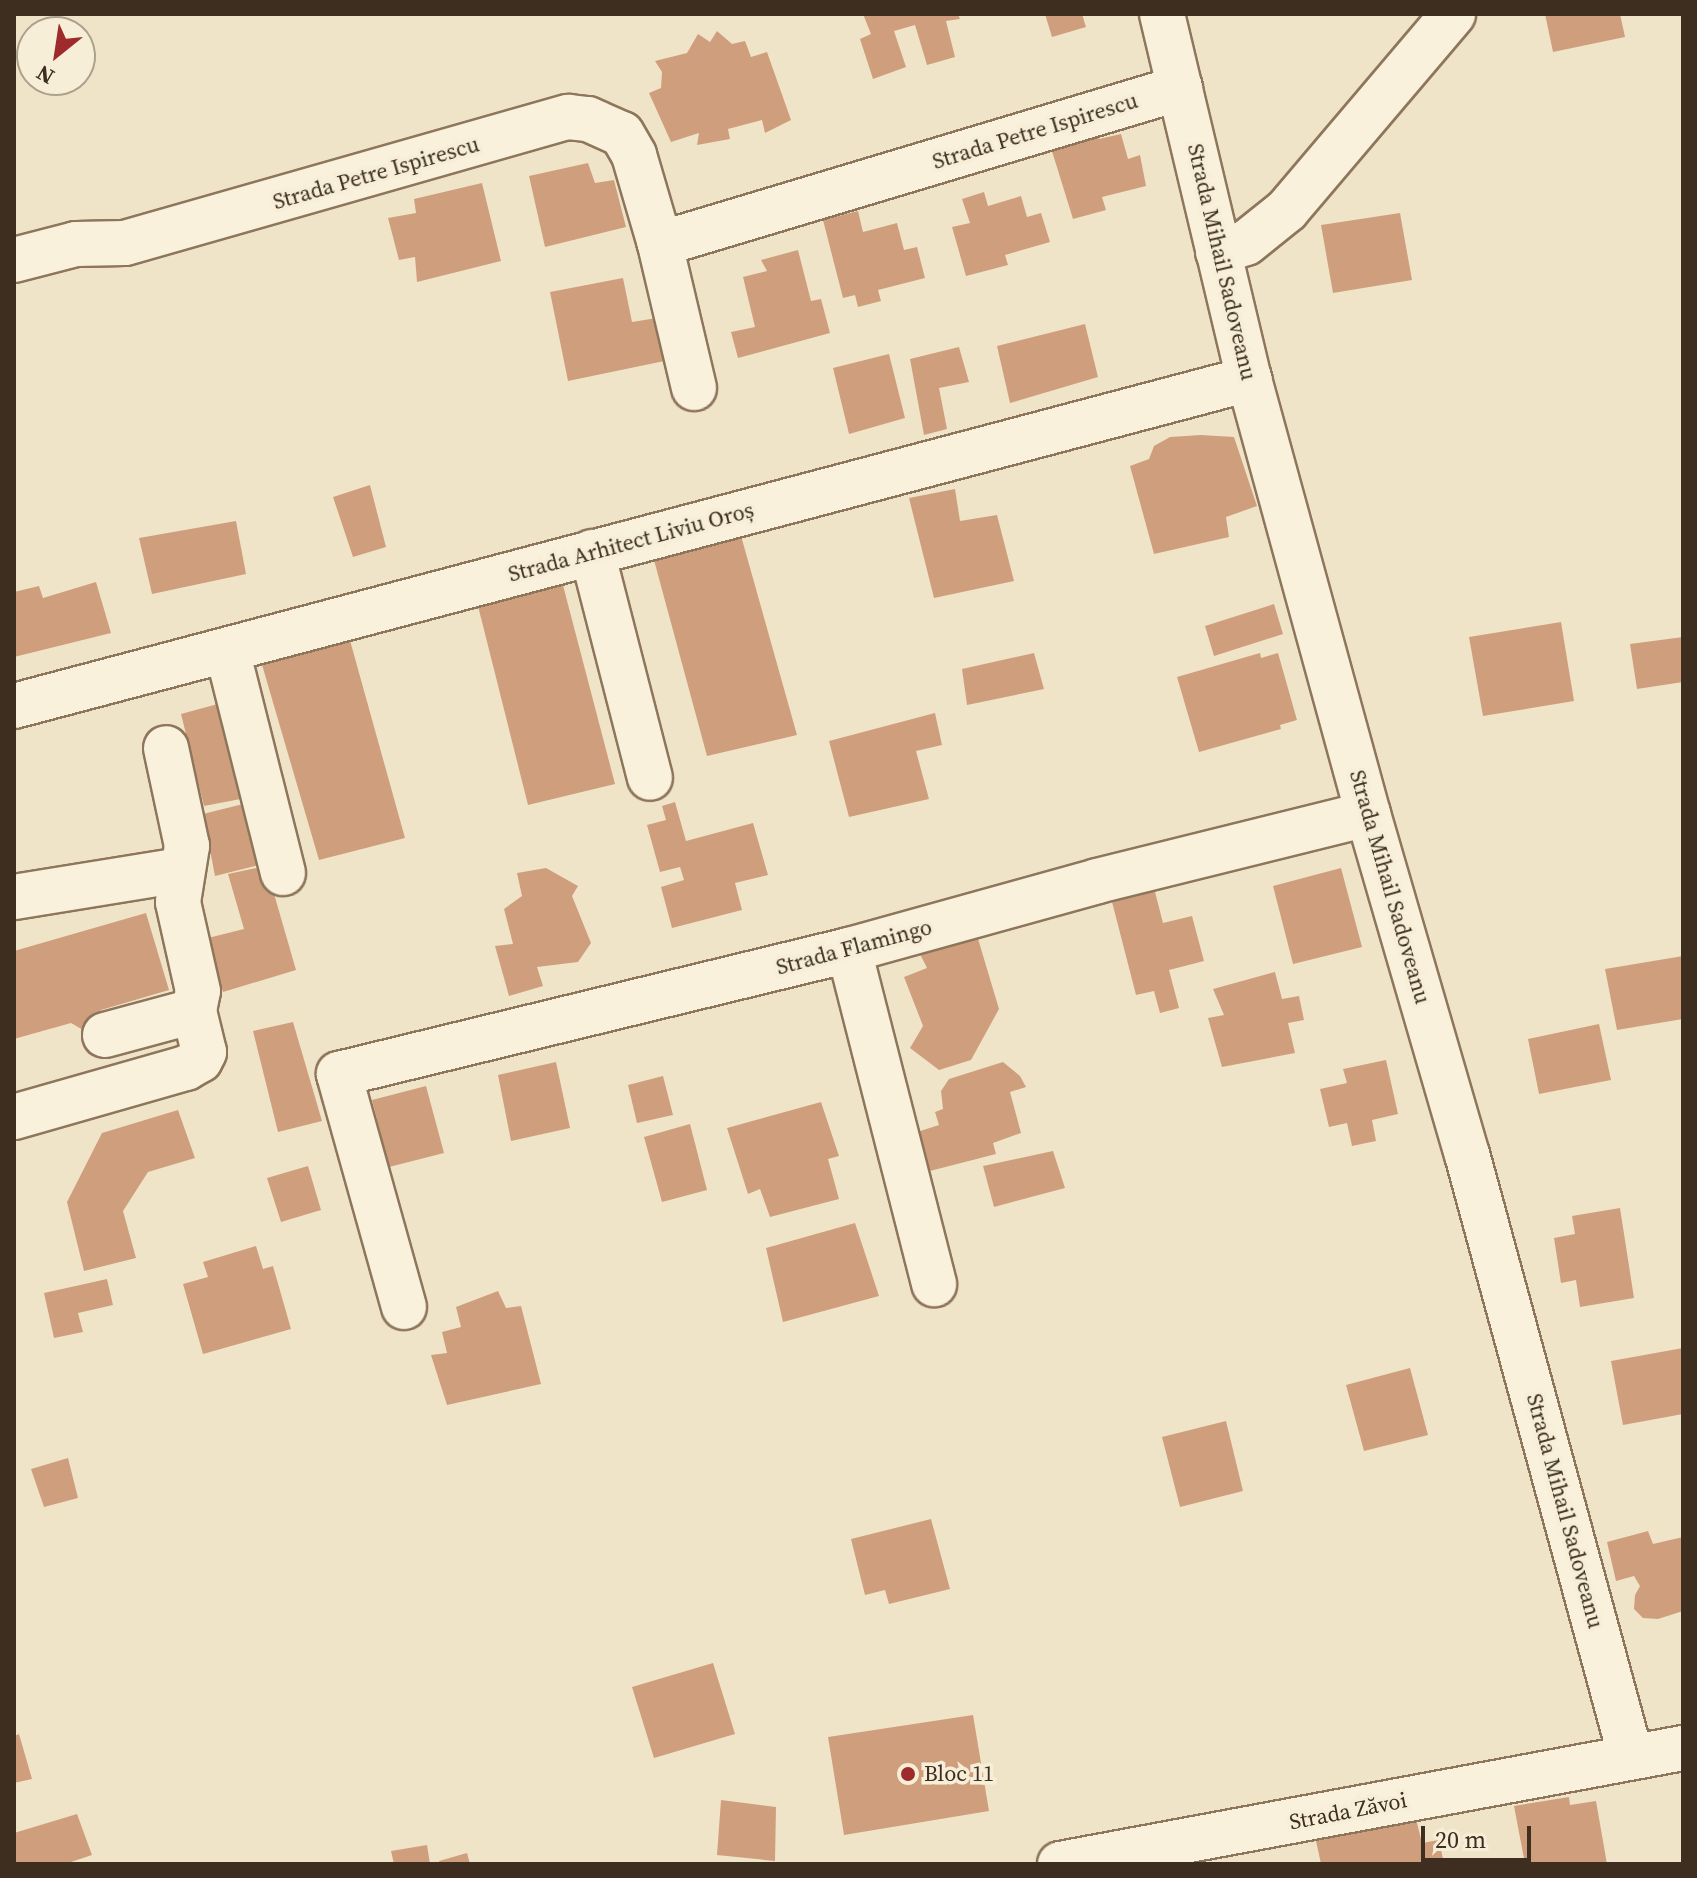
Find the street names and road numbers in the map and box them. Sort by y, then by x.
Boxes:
street label: Strada Petre Ispirescu [929,87,1141,175]
street label: Strada Petre Ispirescu [270,131,482,215]
street label: Strada Mihail Sadoveanu [1182,141,1262,383]
street label: Strada Arhitect Liviu Oroș [505,496,757,588]
street label: Strada Mihail Sadoveanu [1344,767,1436,1007]
street label: Strada Flamingo [773,914,935,980]
street label: Strada Mihail Sadoveanu [1521,1391,1609,1631]
street label: Strada Zăvoi [1287,1787,1409,1835]

